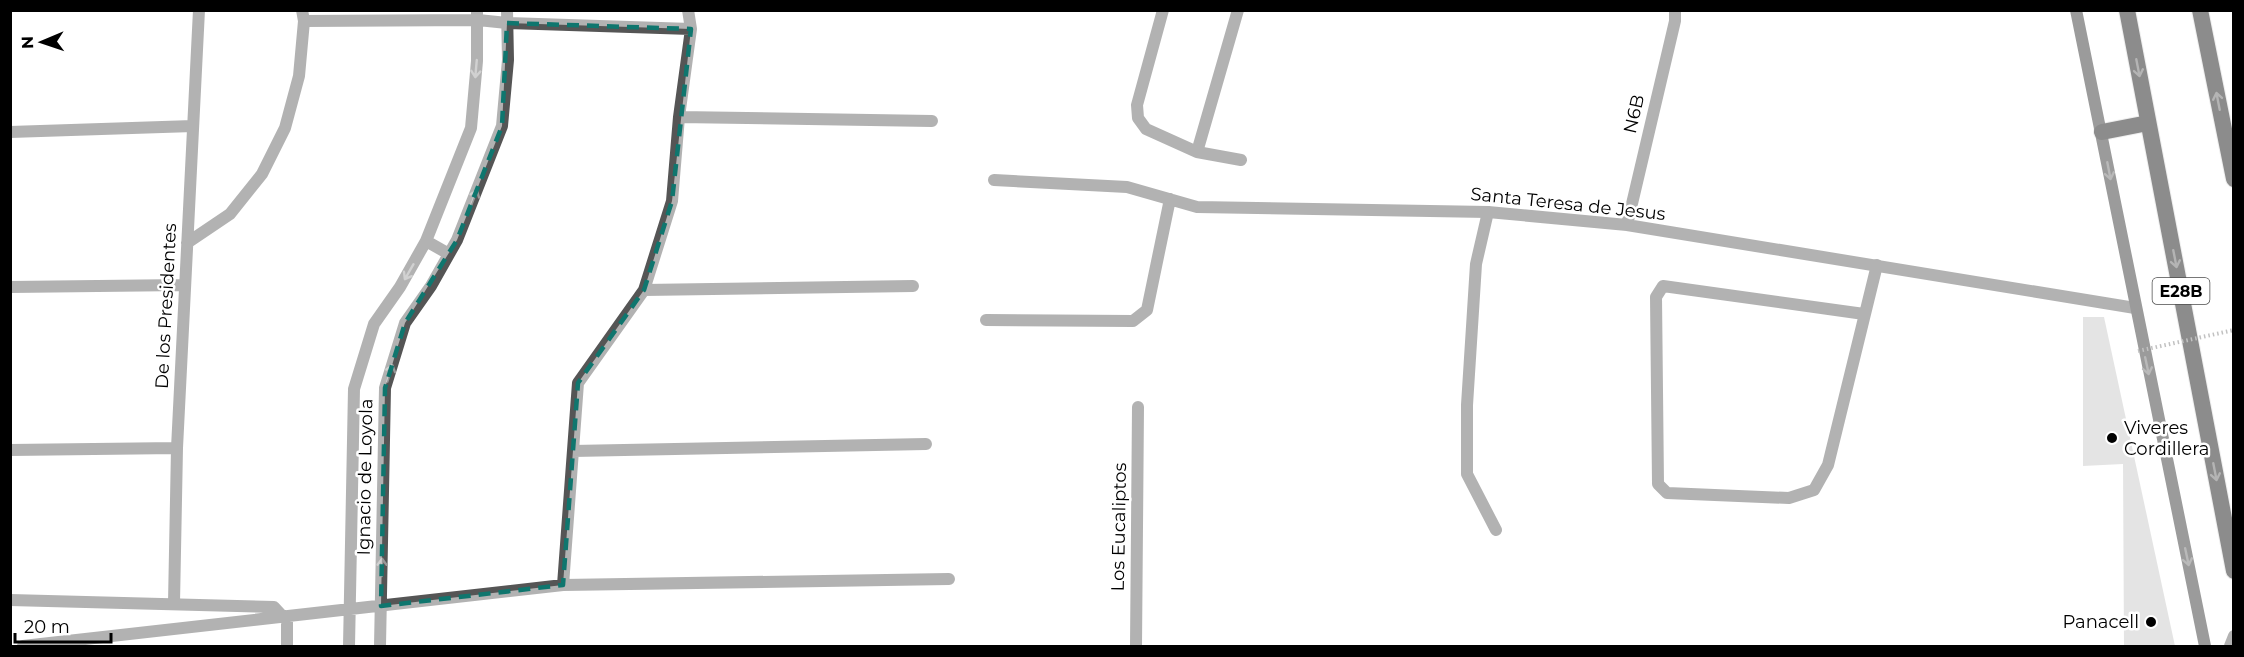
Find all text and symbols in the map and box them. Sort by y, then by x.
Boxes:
north arrow [12,12,72,72]
text: N [18,36,37,49]
one-way arrow [470,58,481,78]
one-way arrow [2133,58,2144,77]
street label: N6B [1619,92,1649,136]
one-way arrow [2212,92,2223,112]
one-way arrow [2104,160,2115,180]
street label: Santa Teresa de Jesus [1470,183,1667,225]
one-way arrow [469,190,480,208]
street label: De los Presidentes [151,222,181,389]
one-way arrow [2170,249,2181,269]
one-way arrow [402,263,414,280]
road number: E28B [2152,278,2210,304]
one-way arrow [2142,355,2153,375]
one-way arrow [385,364,396,383]
street label: Ignacio de Loyola [353,398,377,556]
place label: Viveres Cordillera [2124,417,2209,460]
marker: Viveres Cordillera [2105,431,2119,445]
one-way arrow [2210,461,2221,481]
street label: Los Eucaliptos [1107,462,1131,592]
one-way arrow [2182,546,2193,566]
one-way arrow [376,558,387,578]
scale bar [15,606,111,644]
place label: Panacell [2062,611,2139,633]
marker: Panacell [2144,615,2158,629]
text: 20 m [24,616,70,638]

